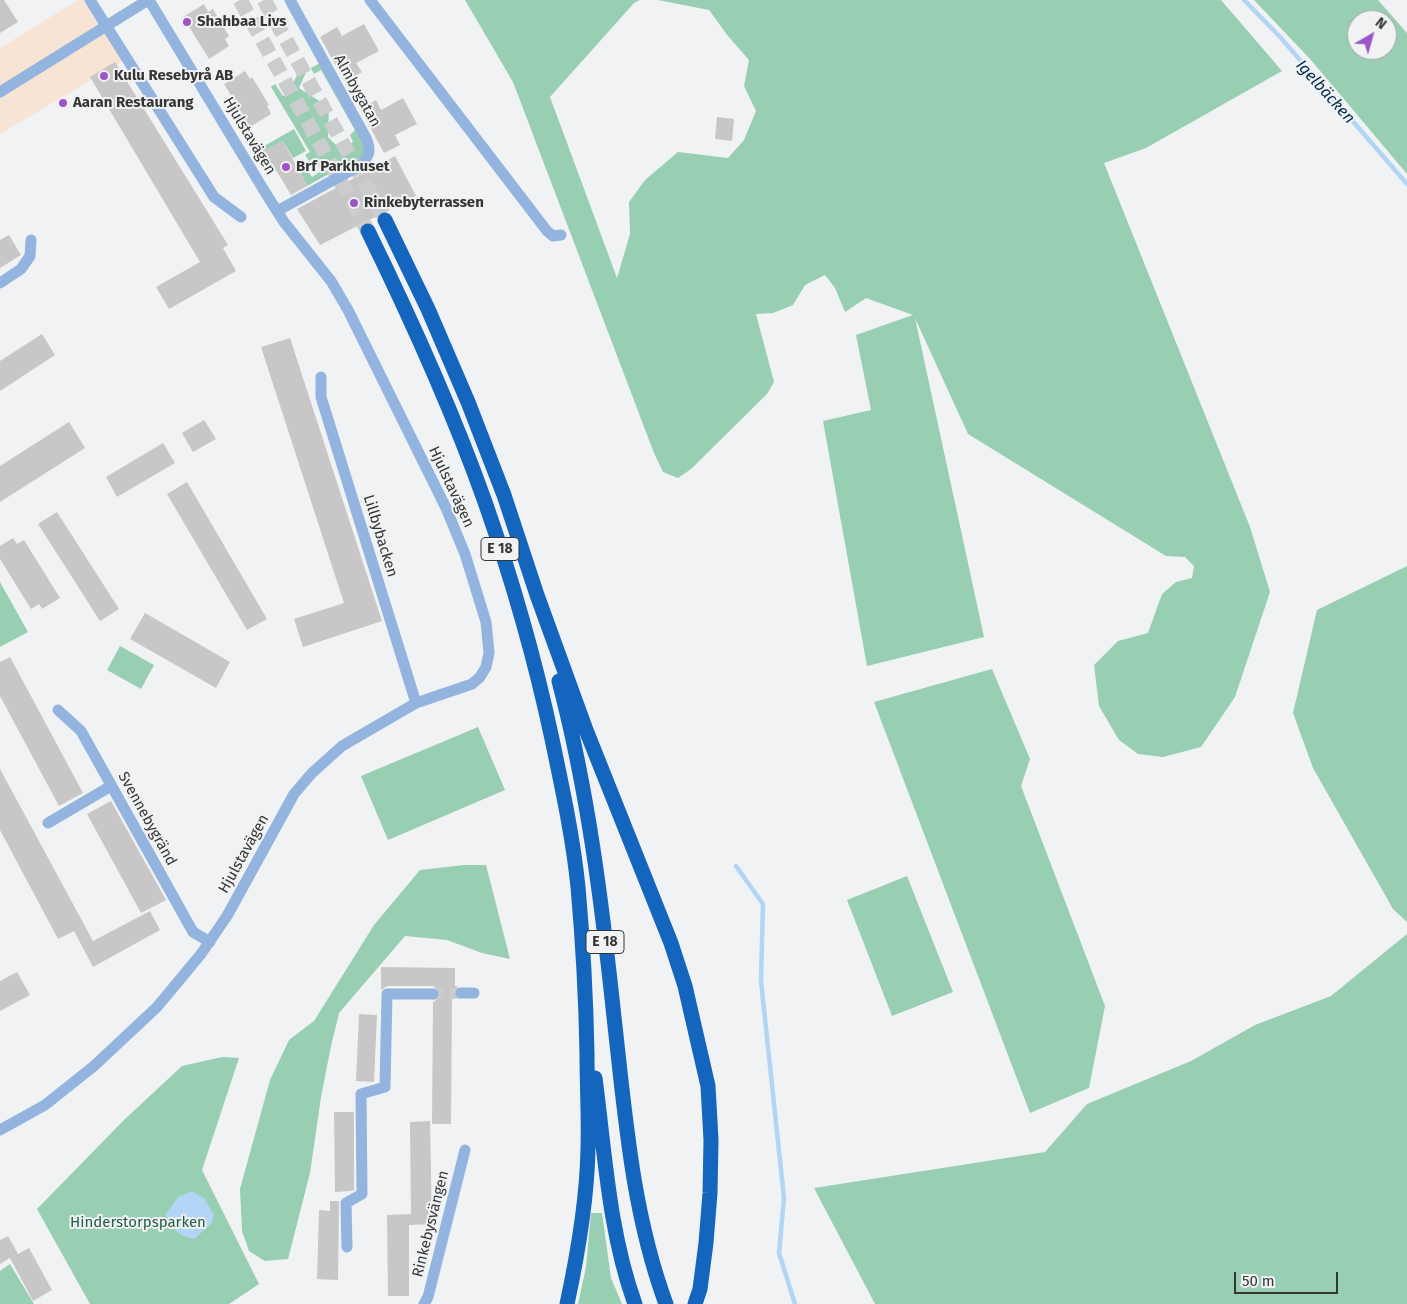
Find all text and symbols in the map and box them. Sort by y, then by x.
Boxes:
north arrow [1347,10,1397,60]
place label: Shahbaa Livs [197,13,287,31]
text: N [1372,14,1390,33]
marker: Shahbaa Livs [181,16,193,28]
street label: Almbygatan [330,52,384,130]
water label: Igelbäcken [1291,56,1359,128]
place label: Kulu Resebyrå AB [114,67,233,85]
marker: Kulu Resebyrå AB [98,70,110,82]
place label: Aaran Restaurang [73,94,194,112]
street label: Hjulstavägen [219,94,279,178]
marker: Aaran Restaurang [57,97,69,109]
place label: Brf Parkhuset [296,158,389,176]
marker: Brf Parkhuset [280,161,292,173]
place label: Rinkebyterrassen [364,194,484,212]
marker: Rinkebyterrassen [348,197,360,209]
street label: Hjulstavägen [424,444,478,530]
street label: Lillbybacken [359,493,401,579]
road number: E 18 [481,538,519,560]
street label: Svennebygränd [114,769,180,869]
street label: Hjulstavägen [215,811,273,897]
road number: E 18 [586,930,624,954]
street label: Rinkebysvängen [409,1169,453,1279]
park label: Hinderstorpsparken [70,1214,206,1232]
scale bar [1237,1262,1341,1294]
text: 50 m [1242,1272,1275,1290]

